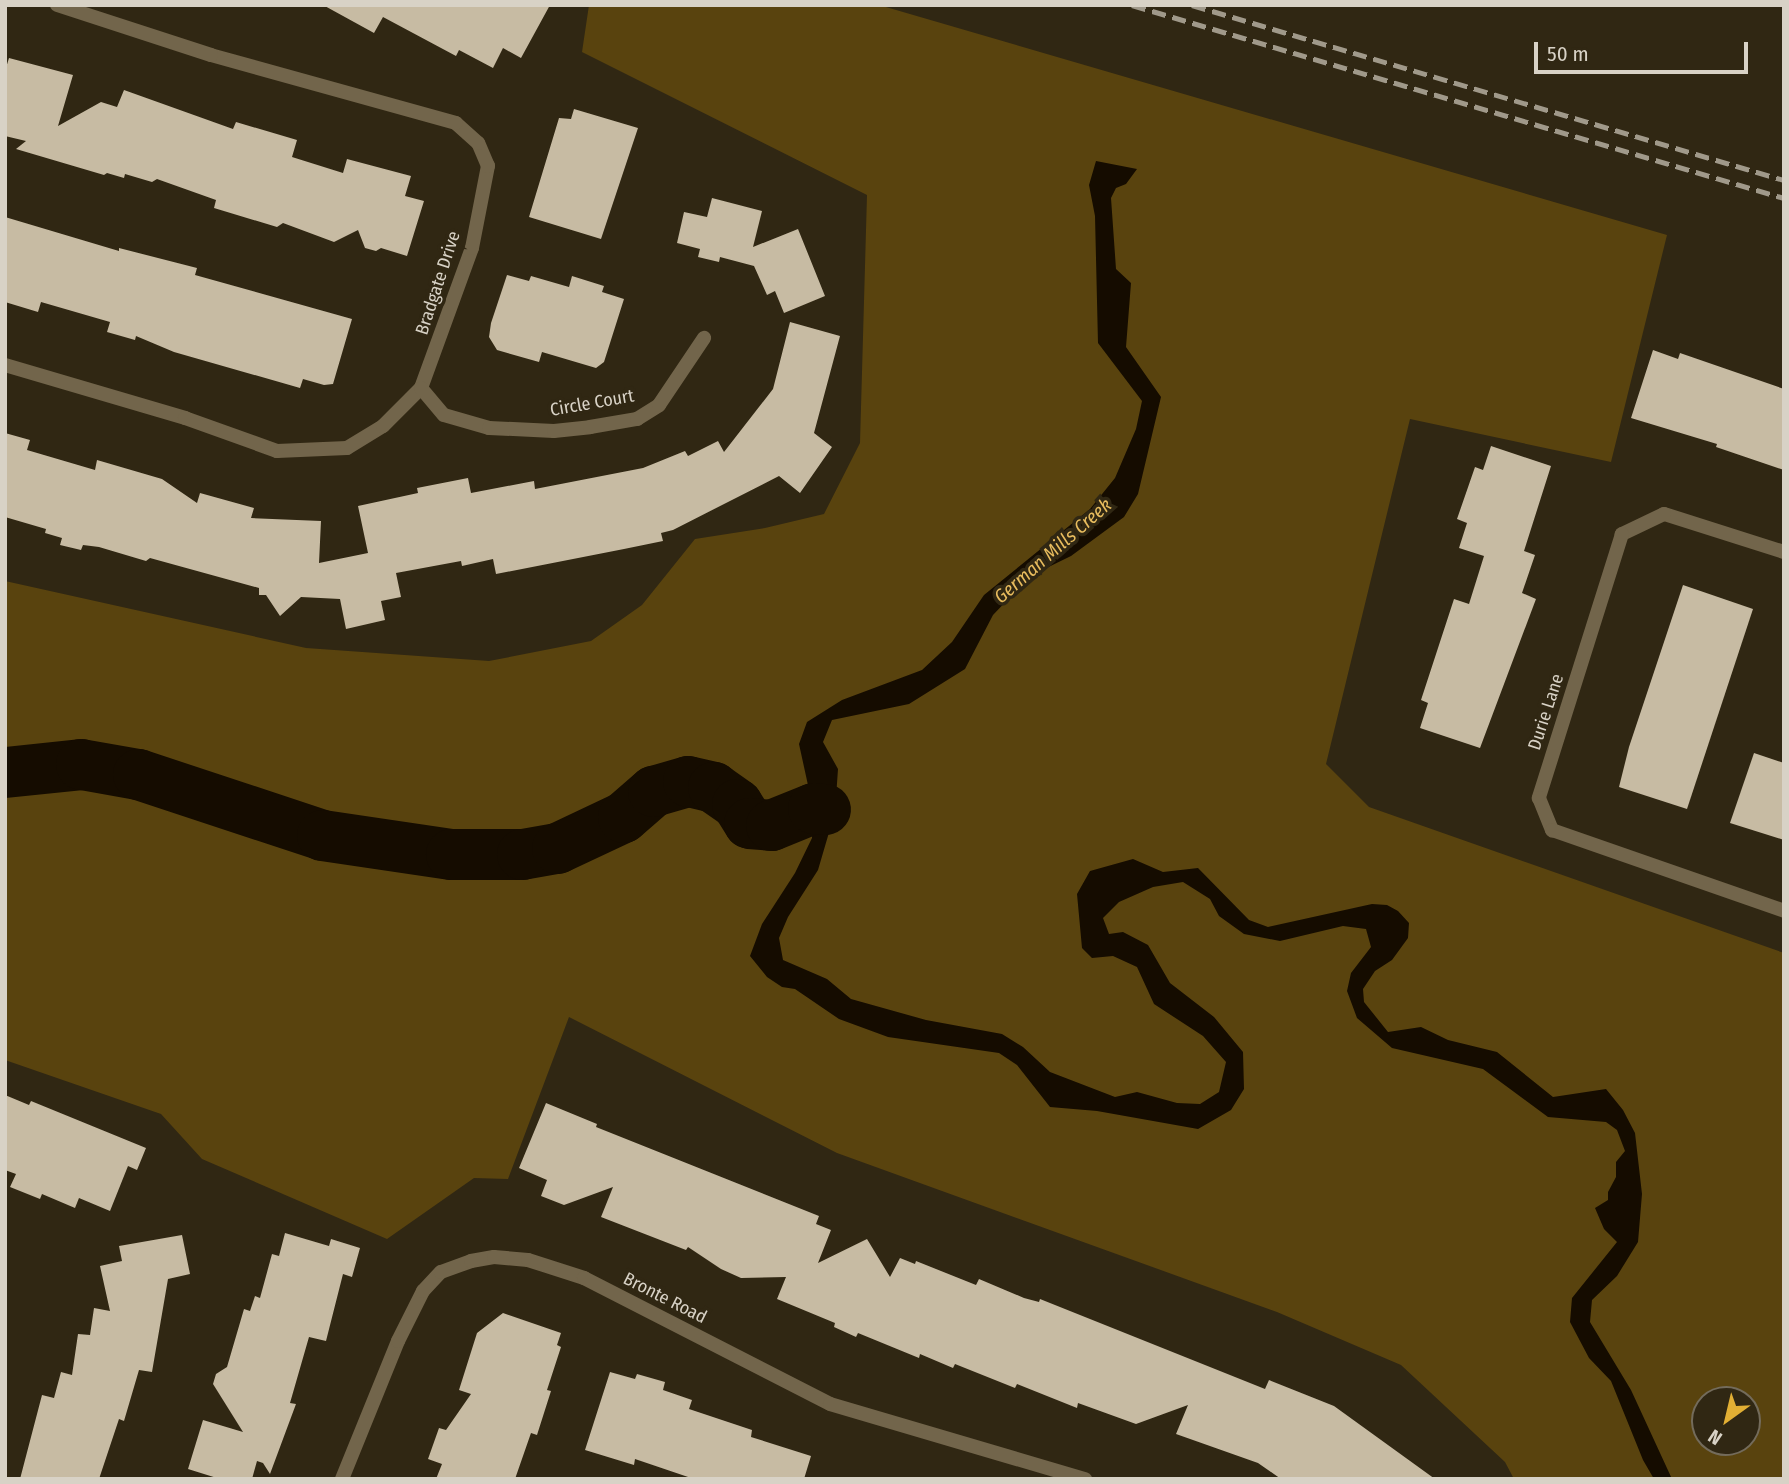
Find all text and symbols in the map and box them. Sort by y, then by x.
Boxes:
scale bar [1537,28,1750,72]
text: 50 m [1547,41,1589,67]
street label: Bradgate Drive [411,228,465,338]
street label: Circle Court [548,385,636,421]
water label: German Mills Creek [990,494,1116,608]
street label: Durie Lane [1524,671,1568,753]
street label: Bronte Road [620,1268,710,1328]
north arrow [1691,1386,1761,1456]
text: N [1704,1424,1726,1450]

